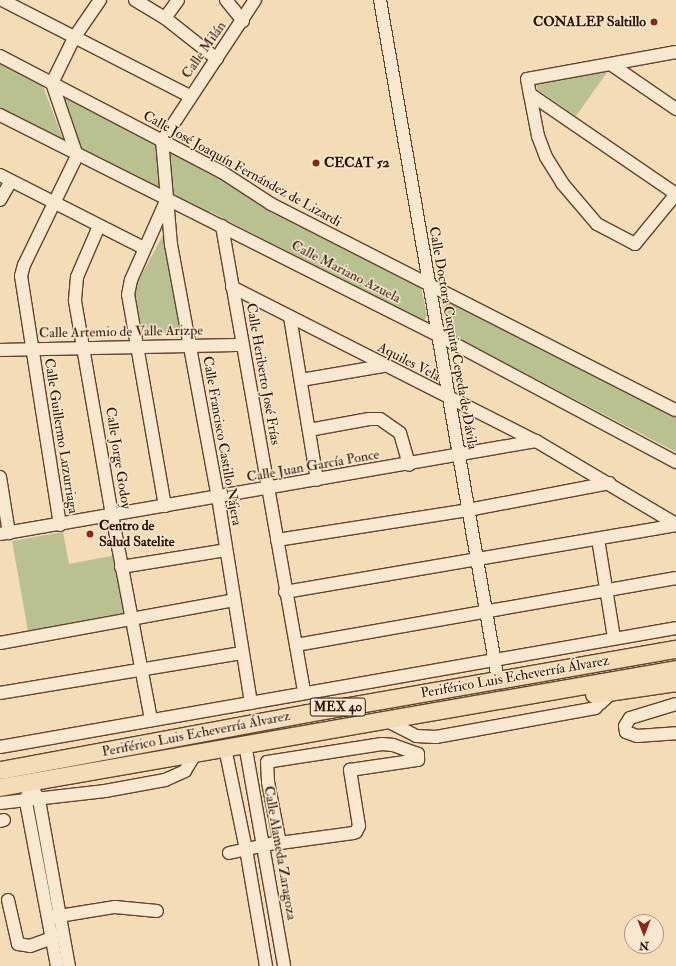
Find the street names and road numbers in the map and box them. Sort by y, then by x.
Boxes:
street label: Calle Milán [178,18,230,82]
street label: Calle José Joaquín Fernández de Lizardi [140,107,344,231]
street label: Calle Doctora Cuquita Cepeda de Dávila [425,225,481,451]
street label: Calle Mariano Azuela [288,237,404,307]
street label: Calle Heriberto José Frías [242,302,284,446]
street label: Calle Artemio de Valle Arizpe [39,322,203,342]
street label: Aquiles Vela [375,339,443,385]
street label: Calle Francisco Castillo Nájera [199,355,245,527]
street label: Calle Guillermo Luzurriaga [40,357,82,515]
street label: Calle Jorge Godoy [102,406,134,510]
street label: Calle Juan García Ponce [245,446,381,486]
street label: Periférico Luis Echeverría Álvarez [419,652,611,702]
road number: MEX 40 [309,696,367,718]
street label: Periférico Luis Echeverría Álvarez [100,707,292,761]
street label: Calle Alameda Zaragoza [260,785,300,921]

